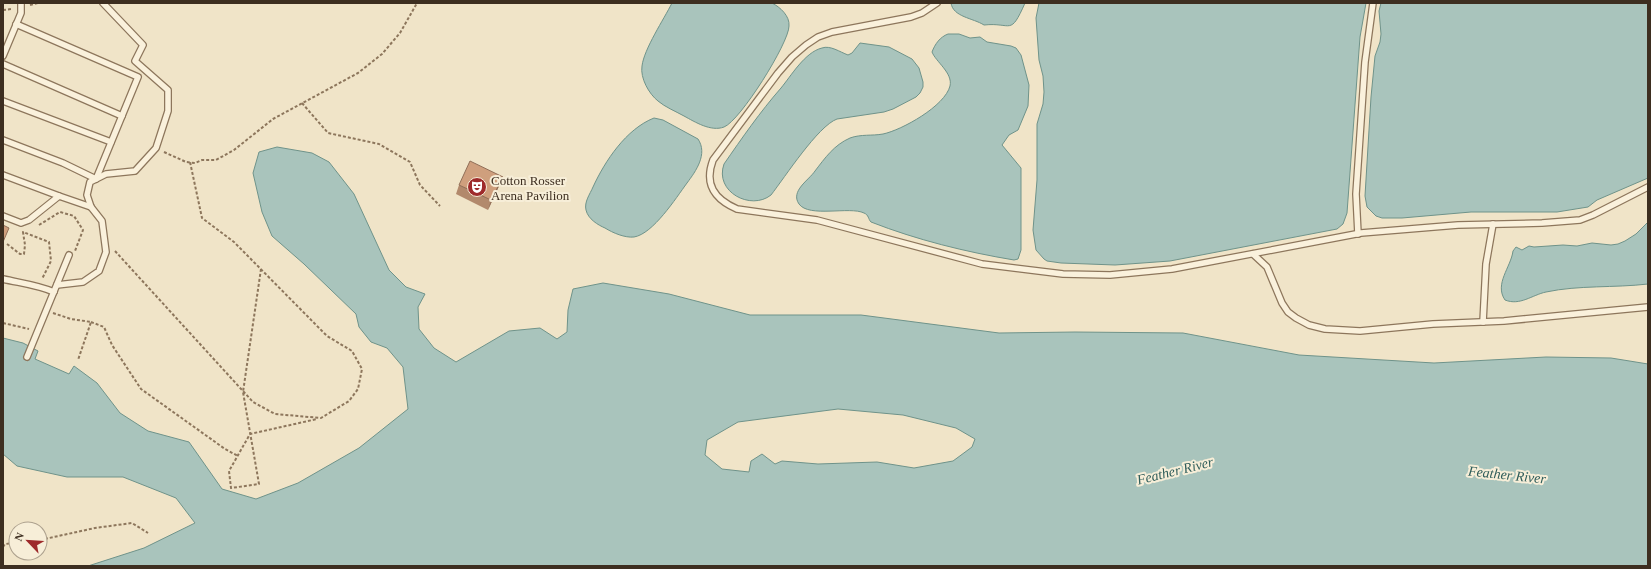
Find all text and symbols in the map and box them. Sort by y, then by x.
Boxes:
place label: Cotton Rosser Arena Pavilion [491,173,570,203]
theatre icon: Cotton Rosser Arena Pavilion [466,176,488,198]
water label: Feather River [1134,454,1215,488]
water label: Feather River [1466,463,1547,487]
north arrow [8,521,48,561]
text: N [12,531,26,543]

